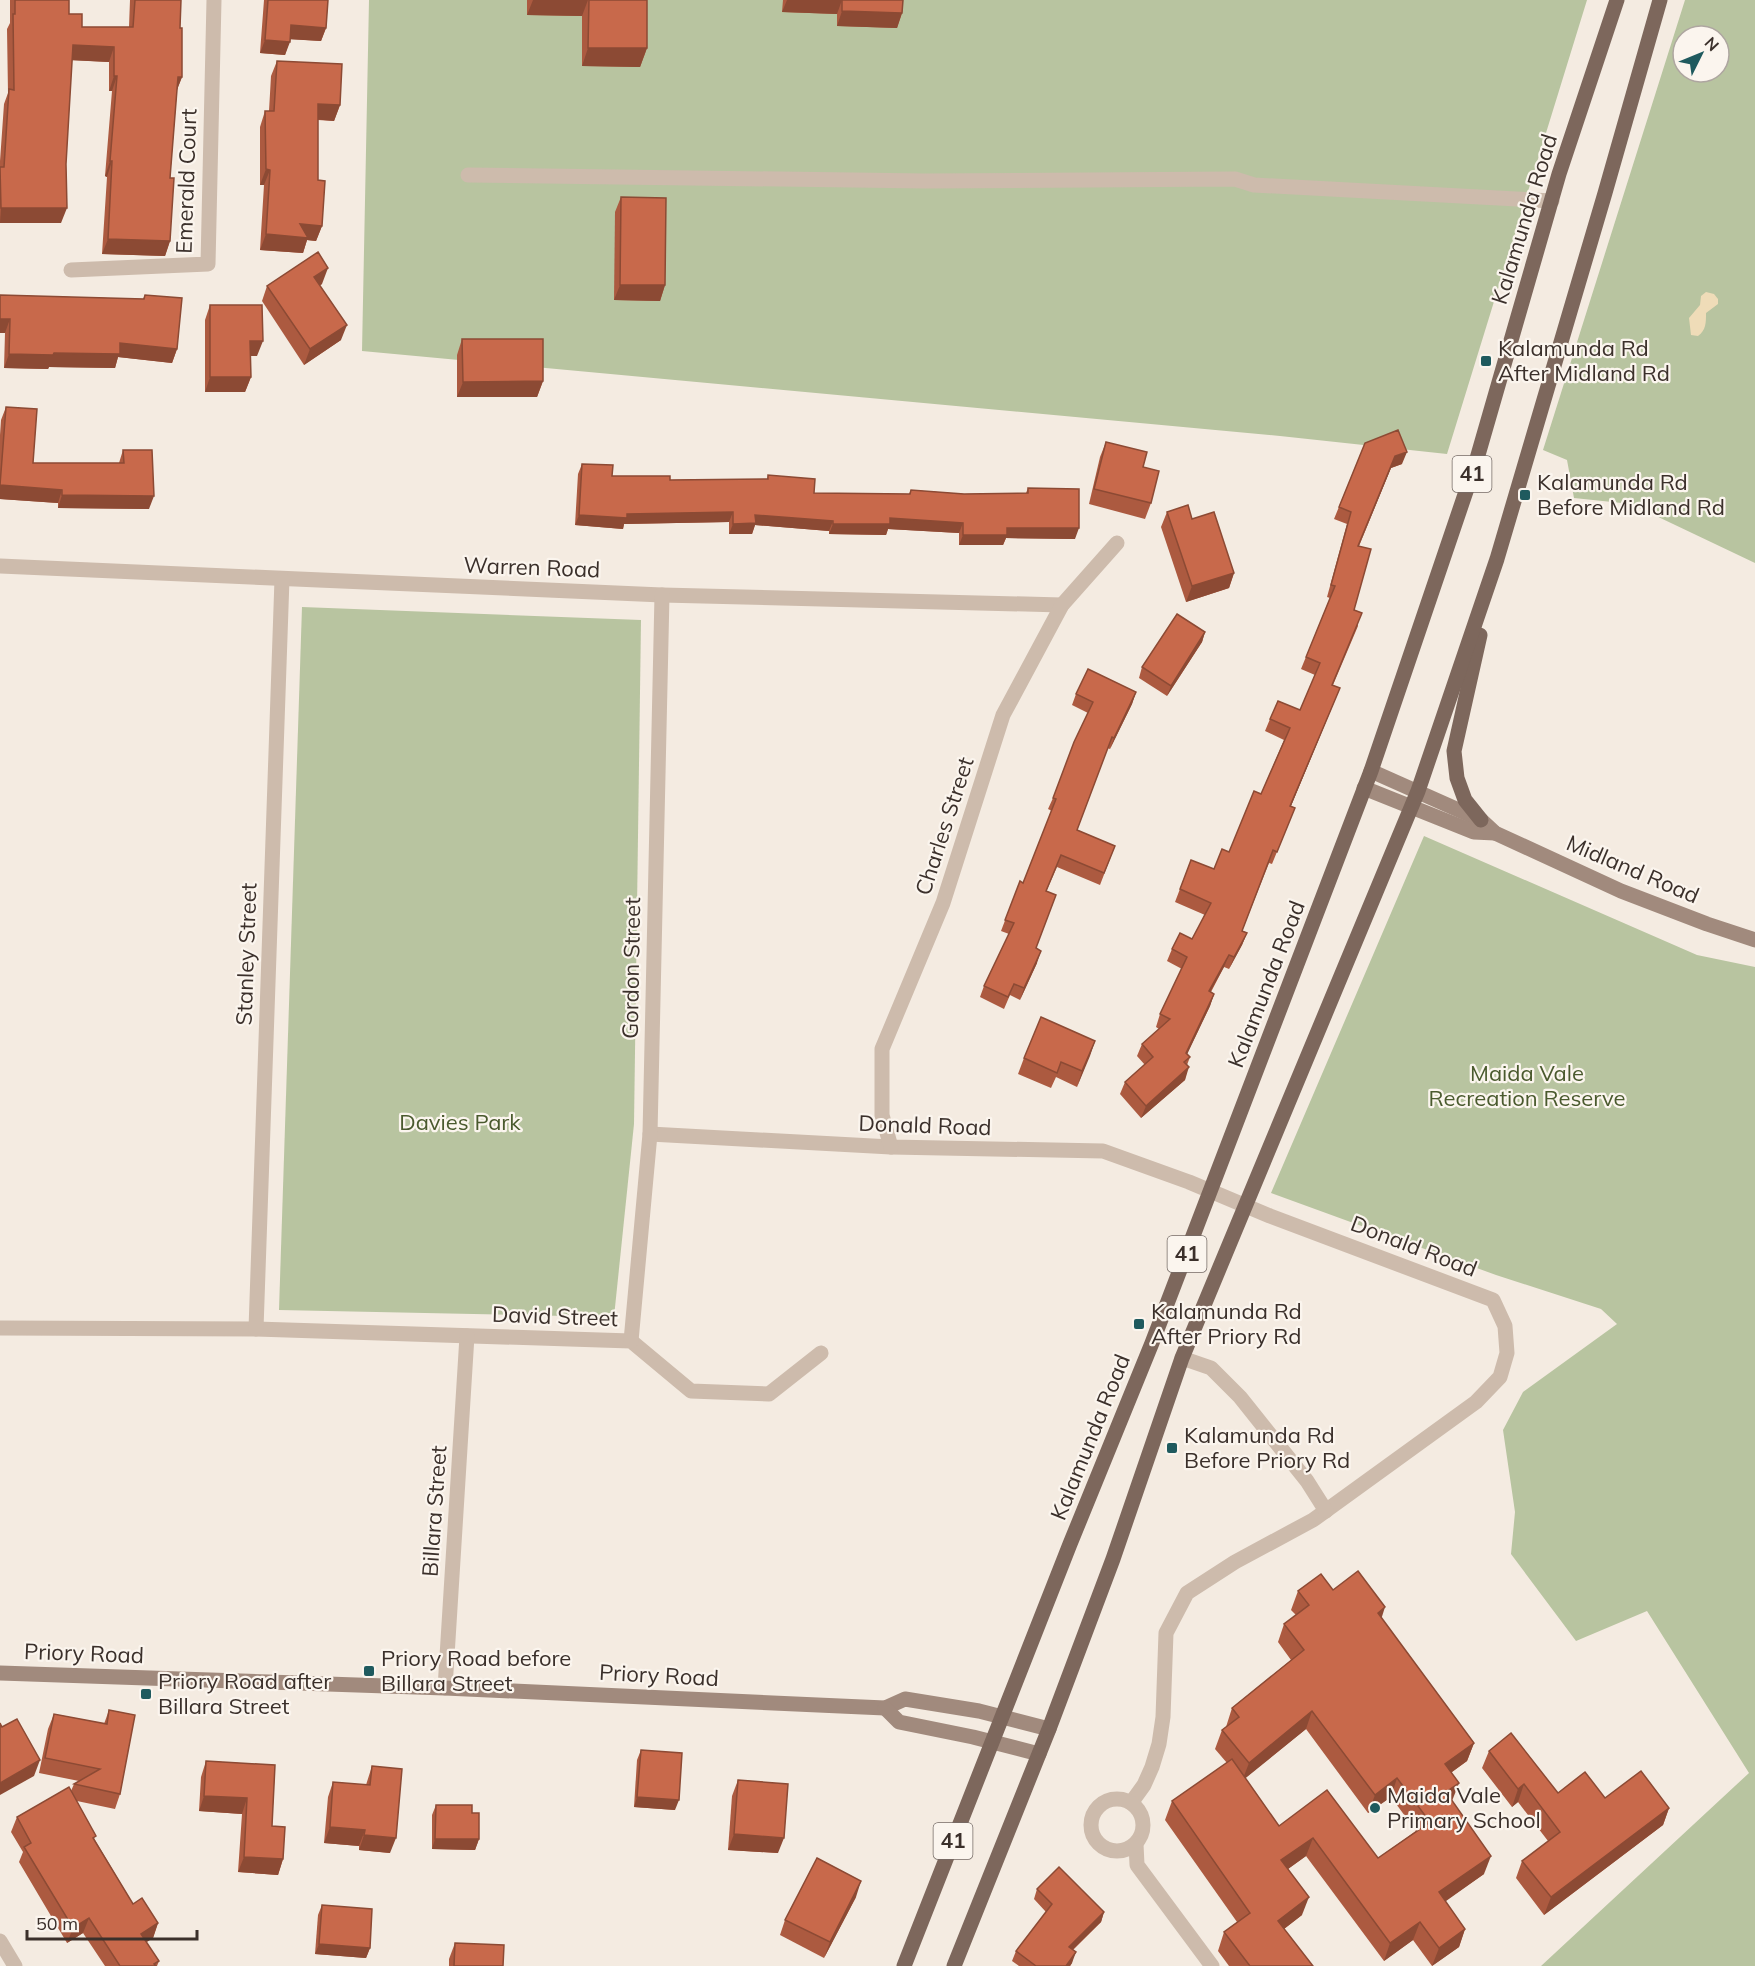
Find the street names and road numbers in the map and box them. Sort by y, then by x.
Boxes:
street label: Emerald Court [169,108,203,254]
street label: Kalamunda Road [1485,130,1563,308]
road number: 41 [1452,456,1492,492]
street label: Warren Road [463,551,601,583]
street label: Charles Street [908,753,980,899]
street label: Midland Road [1562,828,1704,910]
street label: Stanley Street [230,882,262,1026]
street label: Gordon Street [616,897,646,1039]
street label: Kalamunda Road [1221,897,1311,1071]
street label: Donald Road [858,1109,992,1141]
street label: Donald Road [1347,1209,1481,1283]
road number: 41 [1168,1236,1206,1272]
street label: David Street [491,1300,619,1332]
street label: Kalamunda Road [1044,1350,1136,1524]
street label: Billara Street [415,1444,453,1578]
street label: Priory Road [24,1637,144,1669]
street label: Priory Road [598,1658,720,1692]
road number: 41 [934,1823,972,1859]

